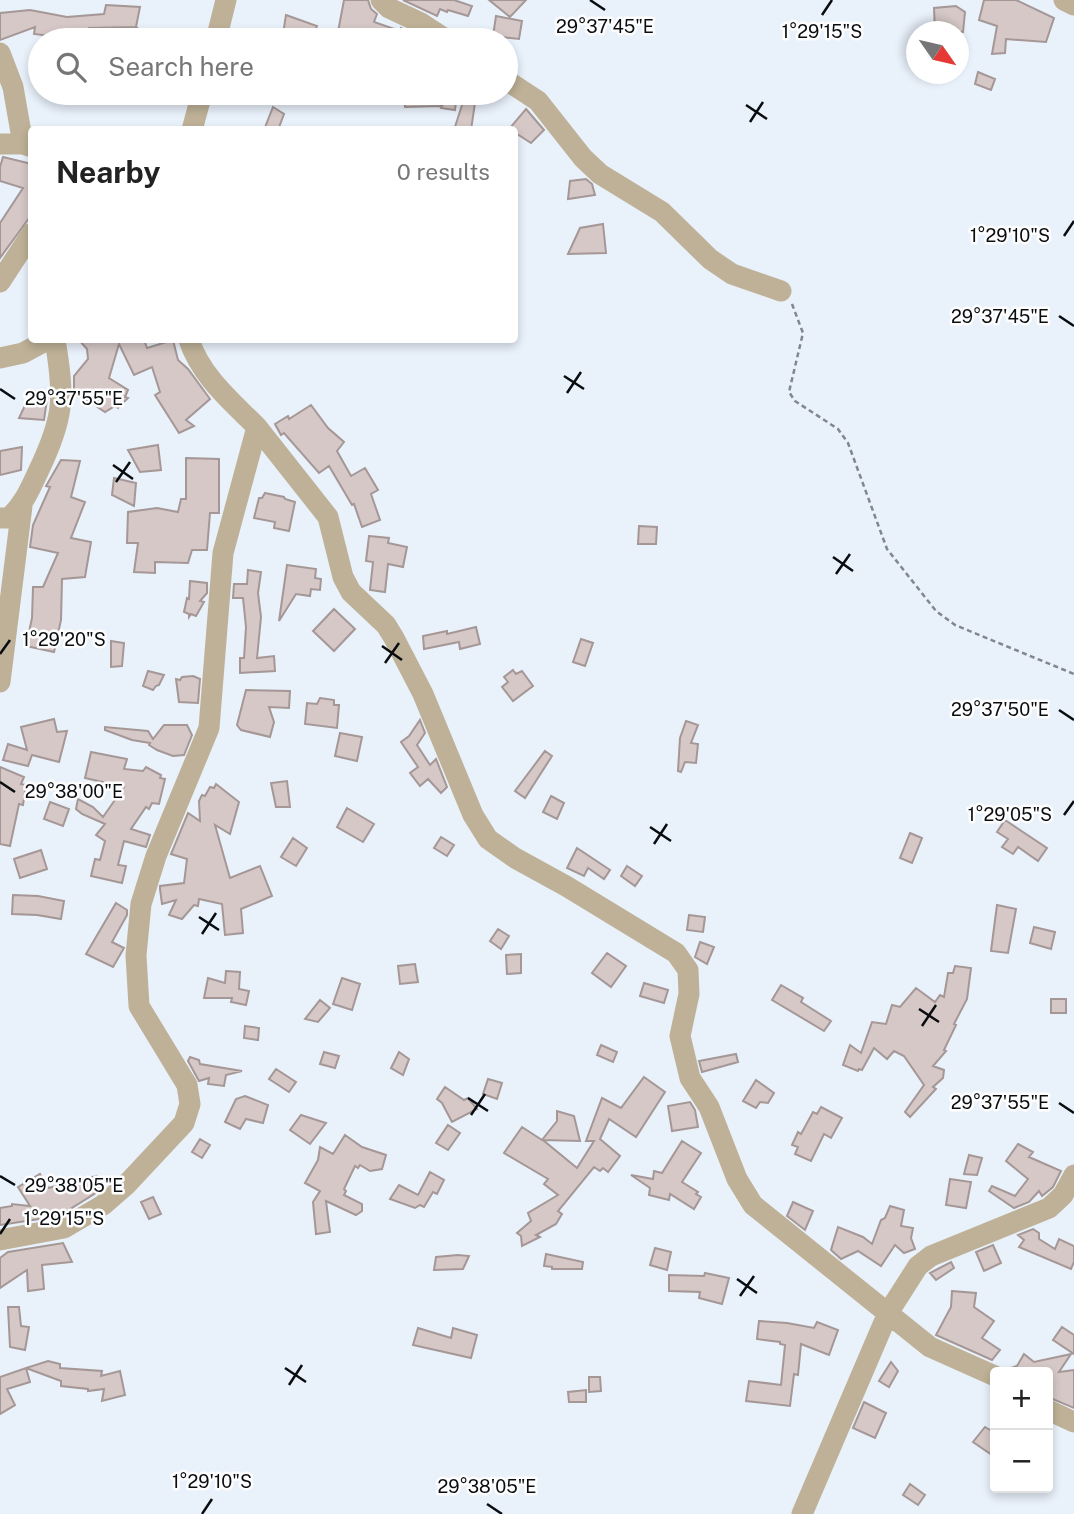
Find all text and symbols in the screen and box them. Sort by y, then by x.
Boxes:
text: 29°37'45"E [556,16,654,37]
text: 1°29'15"S [782,21,862,42]
north arrow [906,21,969,84]
search box [28,28,518,105]
icon: search [52,48,90,86]
text: Search here [108,51,254,82]
text: Nearby [56,154,160,190]
text: 0 results [397,158,490,185]
text: 1°29'10"S [970,225,1050,246]
text: 29°37'45"E [951,306,1049,327]
text: 29°37'55"E [25,388,123,409]
text: 1°29'20"S [22,629,106,650]
text: 29°37'50"E [951,699,1049,720]
text: 29°38'00"E [25,781,123,802]
text: 1°29'05"S [968,804,1052,825]
text: 29°37'55"E [951,1092,1049,1113]
text: 29°38'05"E [24,1175,124,1196]
text: 1°29'15"S [24,1208,104,1229]
map controls [990,1367,1053,1493]
button: + [990,1367,1053,1430]
button: − [990,1430,1053,1493]
text: 1°29'10"S [172,1471,252,1492]
text: 29°38'05"E [437,1476,537,1497]

